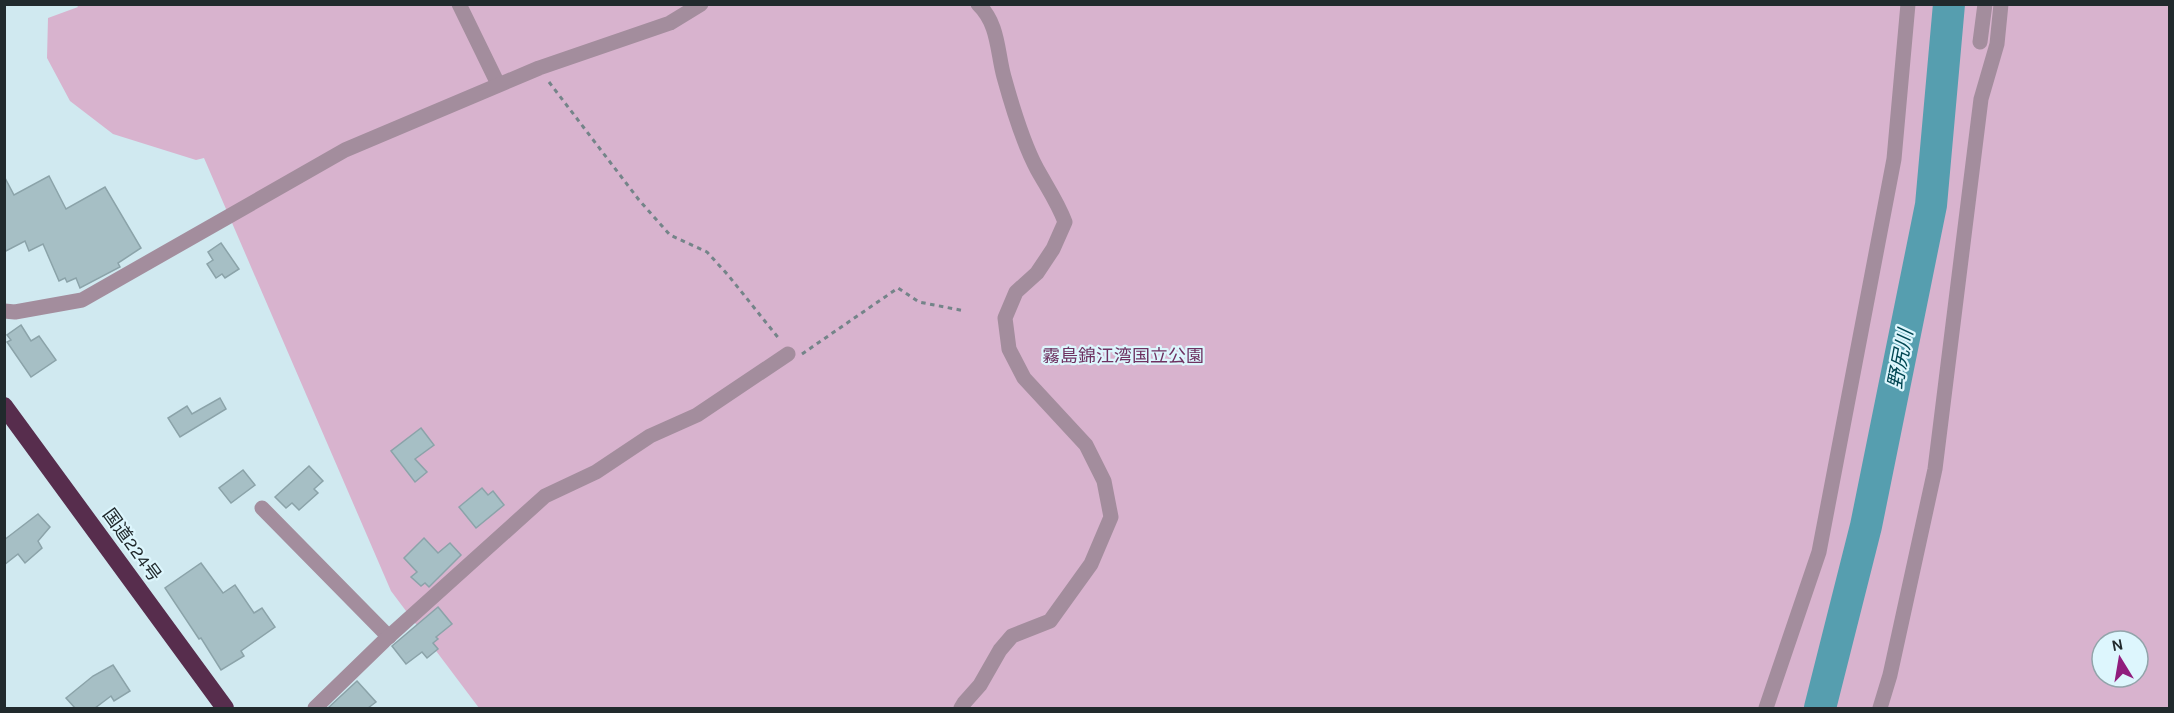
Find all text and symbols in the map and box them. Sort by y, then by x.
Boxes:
water label: 野尻川 [1883,325,1918,391]
park label: 霧島錦江湾国立公園 [1042,345,1204,367]
street label: 国道224号 [98,504,166,586]
north arrow [2090,629,2150,689]
text: N [2110,634,2125,655]

